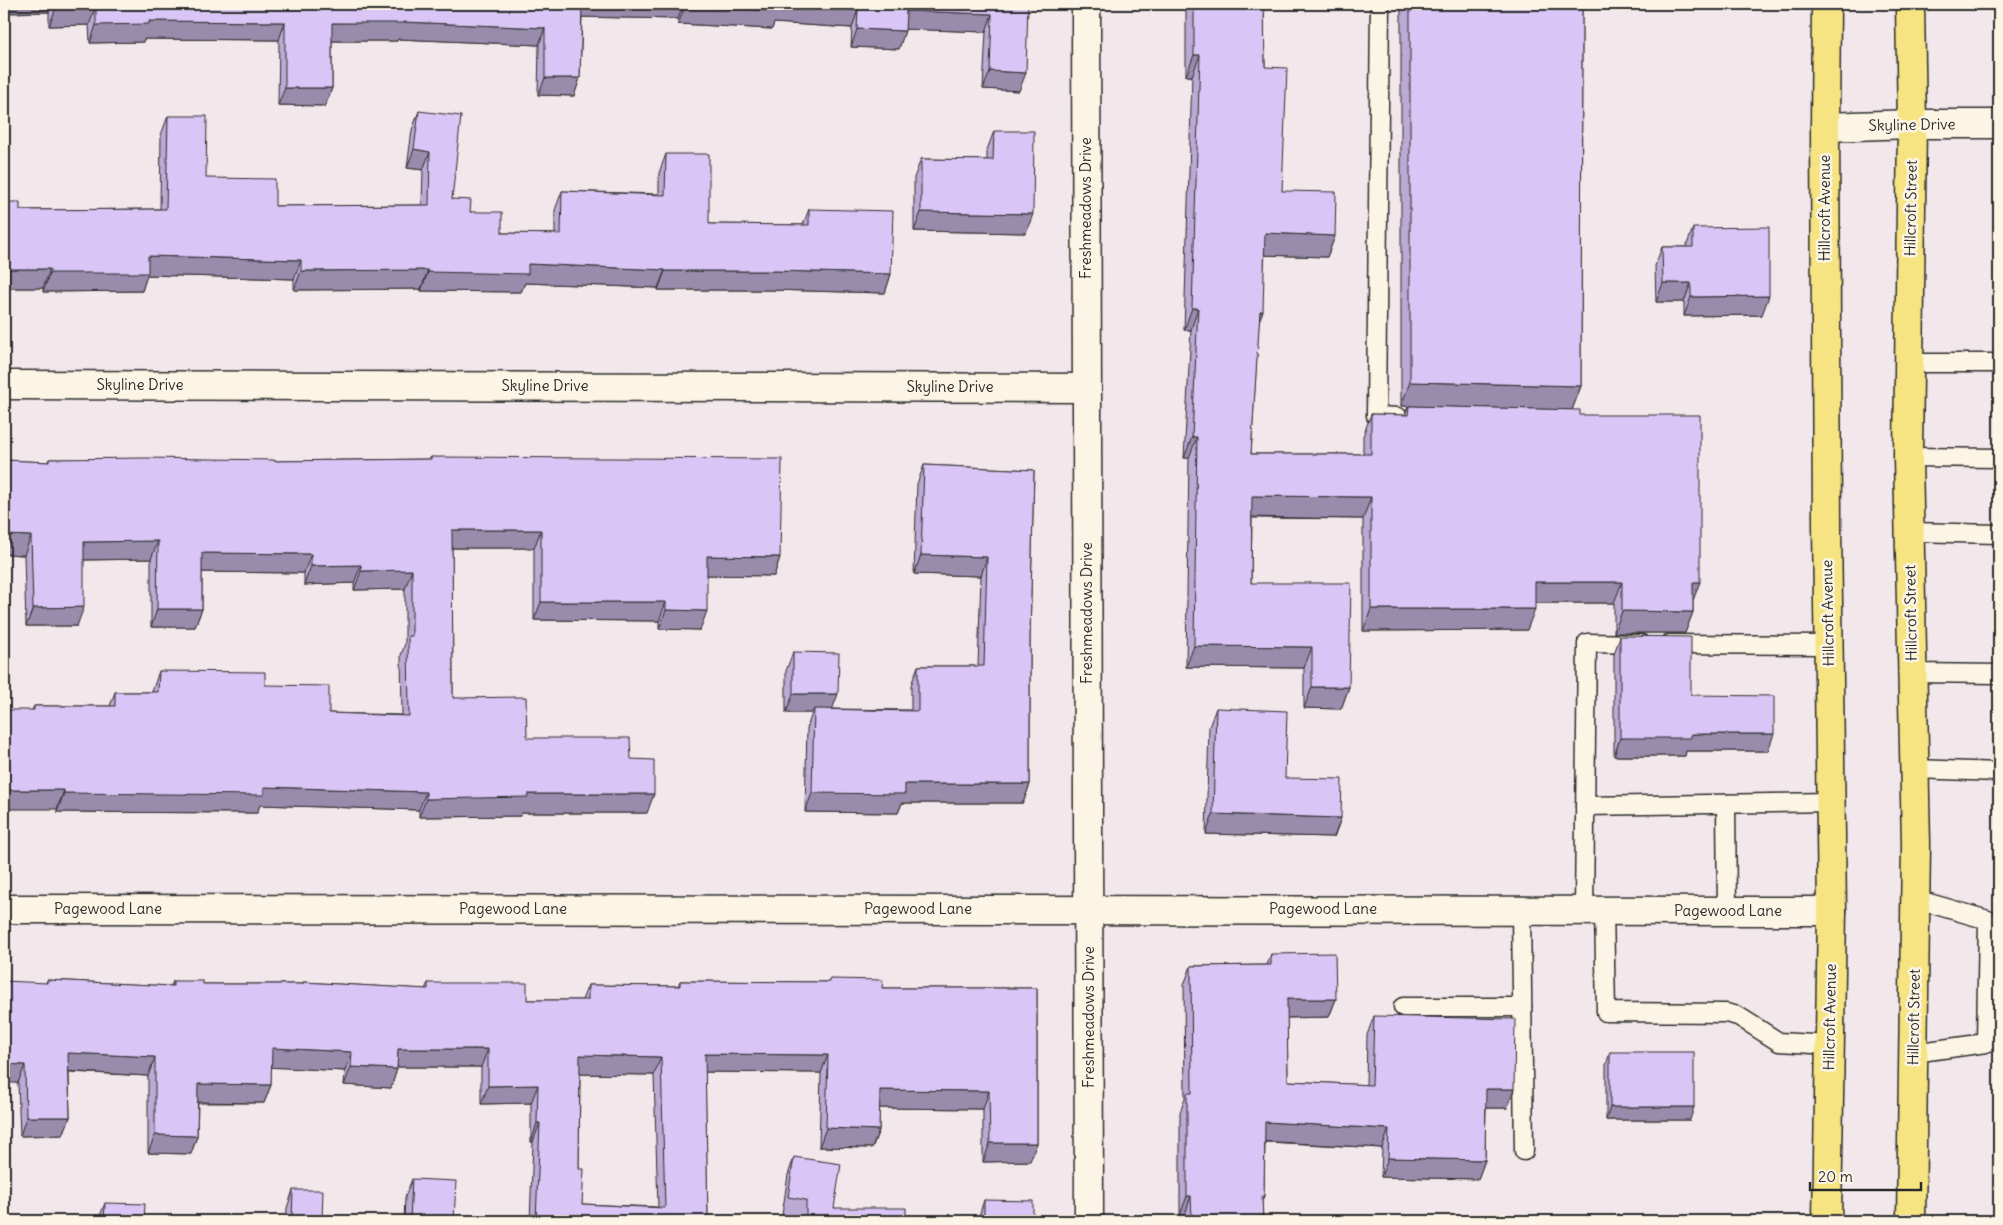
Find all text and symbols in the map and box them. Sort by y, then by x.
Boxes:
street label: Skyline Drive [1868,114,1956,135]
street label: Freshmeadows Drive [1076,137,1095,279]
street label: Hillcroft Avenue [1815,155,1834,261]
street label: Hillcroft Street [1900,160,1921,256]
street label: Skyline Drive [96,375,184,394]
street label: Skyline Drive [501,376,589,395]
street label: Skyline Drive [906,377,994,396]
street label: Freshmeadows Drive [1077,542,1096,684]
street label: Hillcroft Avenue [1817,560,1838,666]
street label: Hillcroft Street [1900,565,1921,661]
street label: Pagewood Lane [54,899,162,918]
street label: Pagewood Lane [459,899,567,918]
street label: Pagewood Lane [864,899,972,918]
street label: Pagewood Lane [1269,899,1377,918]
street label: Pagewood Lane [1674,901,1782,920]
street label: Freshmeadows Drive [1079,946,1098,1088]
street label: Hillcroft Avenue [1819,964,1840,1070]
street label: Hillcroft Street [1903,969,1924,1065]
scale bar [1810,1160,1922,1192]
text: 20 m [1818,1167,1853,1186]

